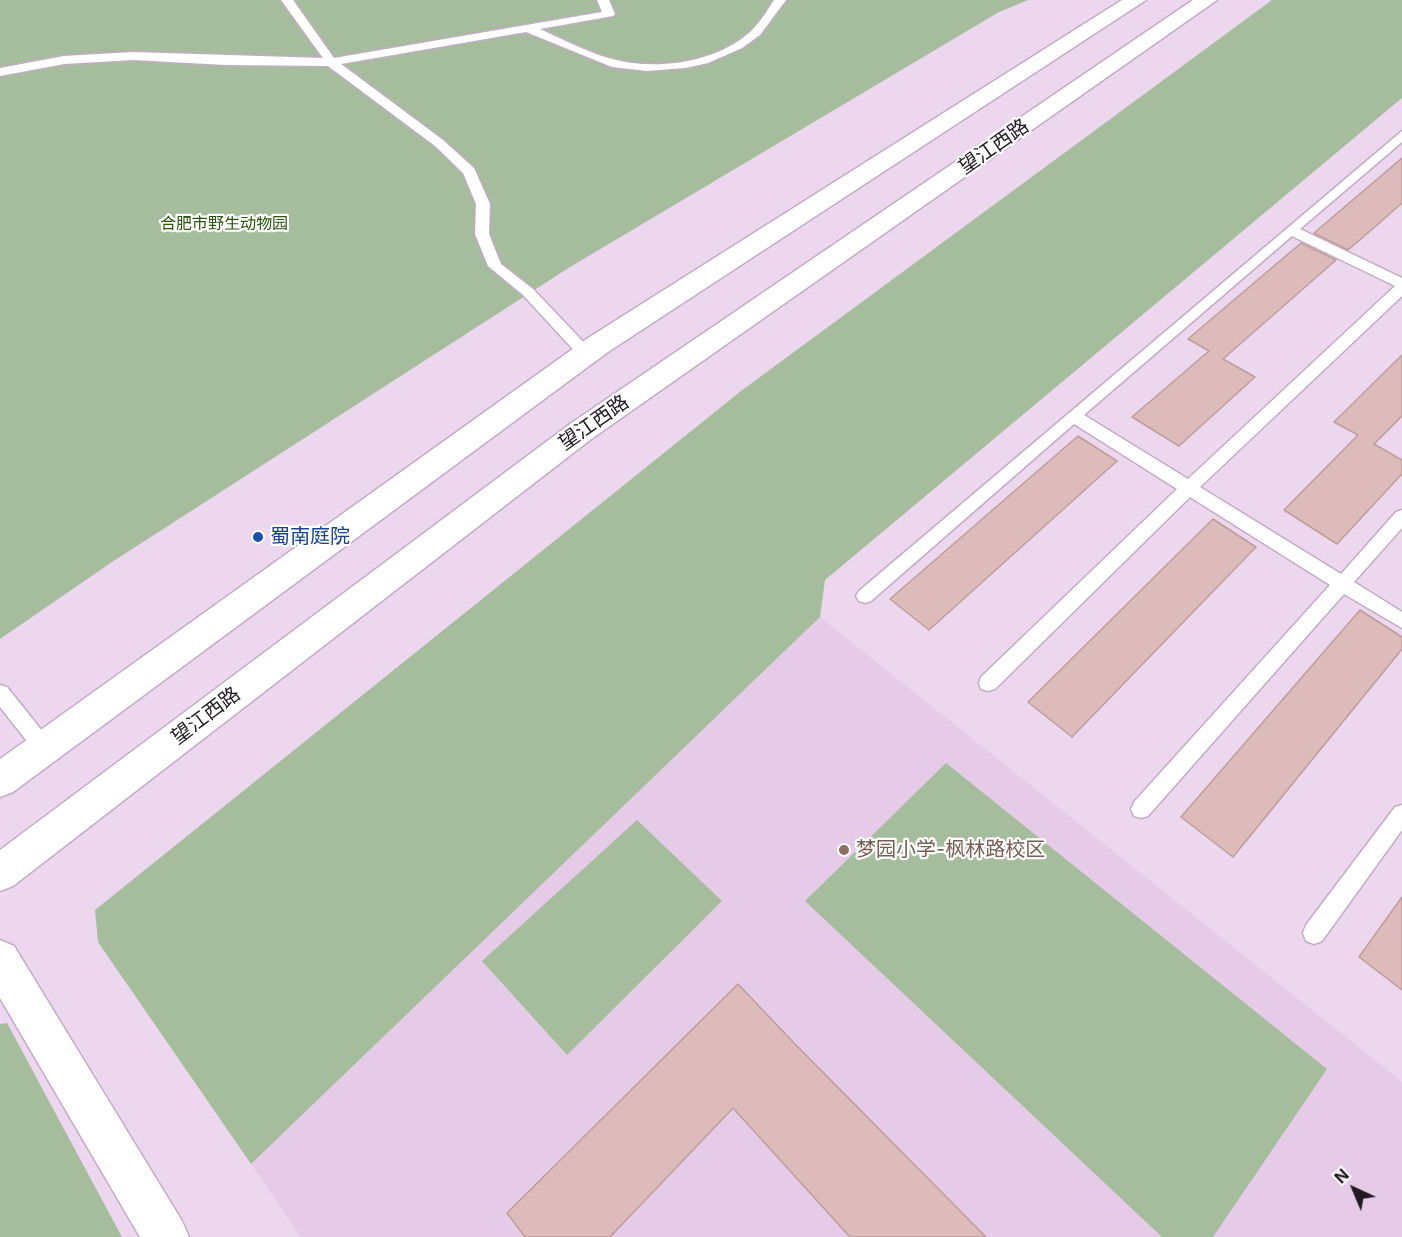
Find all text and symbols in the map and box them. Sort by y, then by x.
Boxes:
street label: 望江西路 [954,114,1034,180]
park label: 合肥市野生动物园 [160,214,288,234]
street label: 望江西路 [554,390,634,456]
place label: 蜀南庭院 [270,525,350,549]
marker: 蜀南庭院 [251,530,265,544]
street label: 望江西路 [167,682,245,750]
place label: 梦园小学-枫林路校区 [856,838,1045,862]
marker: 梦园小学-枫林路校区 [837,843,851,857]
north arrow [1324,1159,1384,1219]
text: N [1330,1165,1353,1187]

